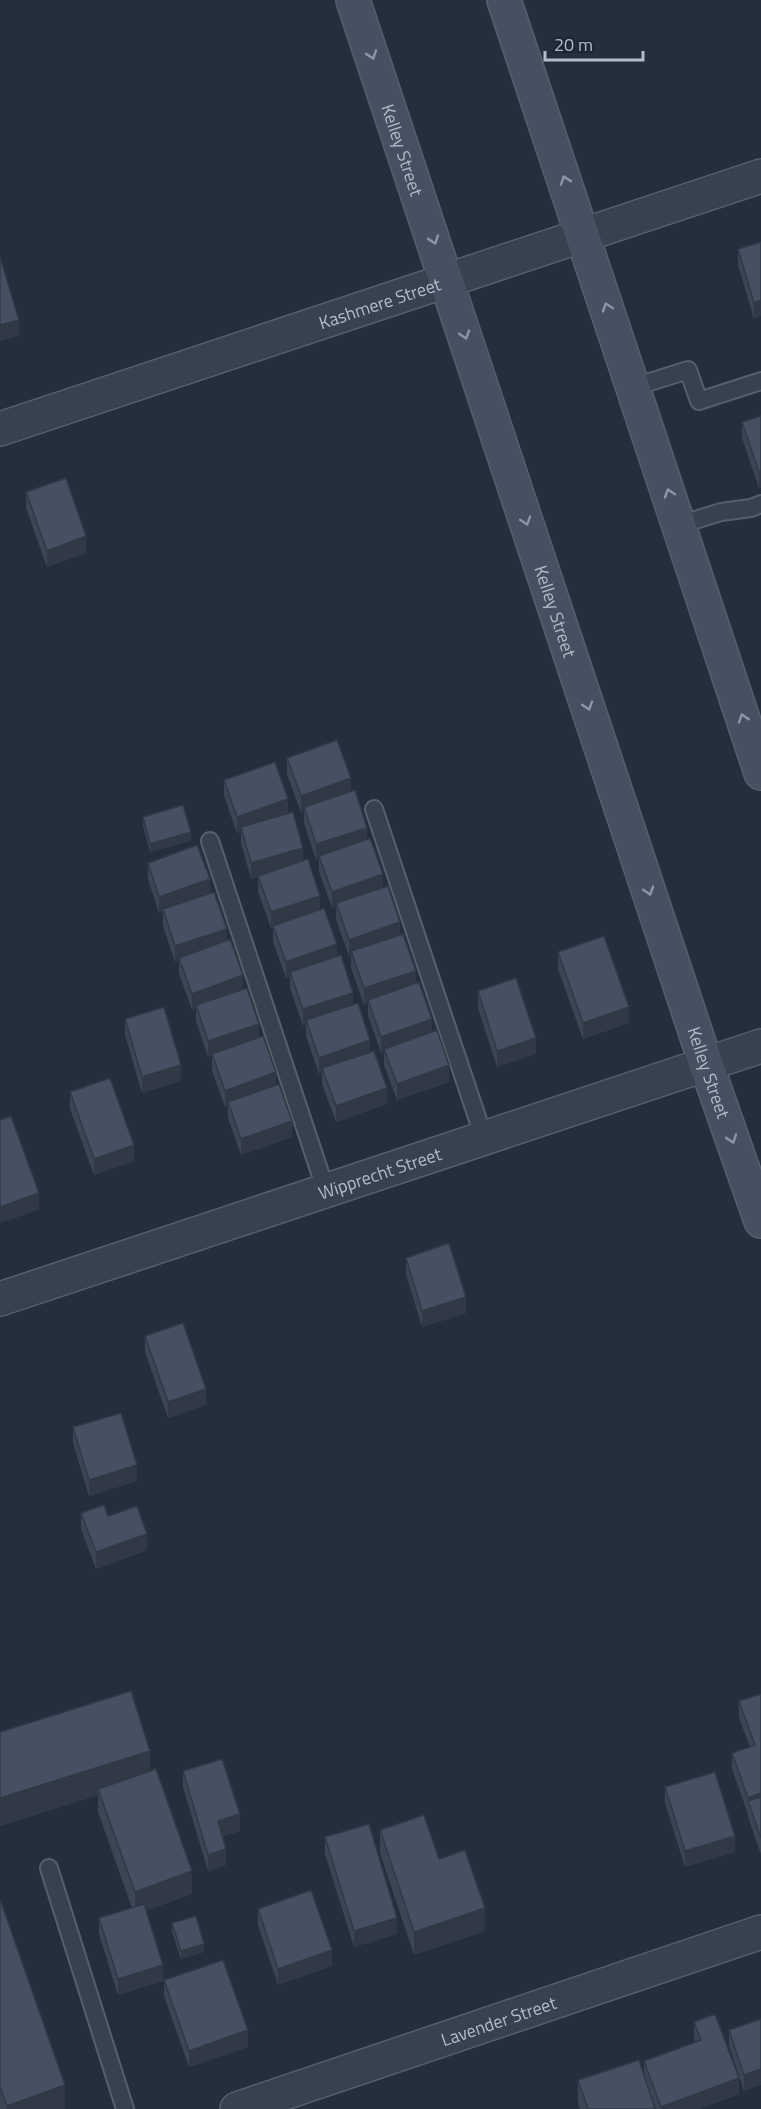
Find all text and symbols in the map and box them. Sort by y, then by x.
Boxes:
scale bar [545,24,642,62]
text: 20 m [554,31,593,58]
one-way arrow [364,50,377,60]
street label: Kelley Street [375,100,431,200]
one-way arrow [559,175,572,186]
one-way arrow [426,234,439,245]
street label: Kashmere Street [315,270,445,336]
one-way arrow [602,302,615,313]
one-way arrow [458,329,471,340]
one-way arrow [663,488,676,499]
one-way arrow [519,515,532,526]
street label: Kelley Street [528,562,584,661]
one-way arrow [580,700,593,711]
one-way arrow [737,713,750,724]
one-way arrow [641,885,654,896]
street label: Kelley Street [681,1023,738,1123]
one-way arrow [725,1134,738,1144]
street label: Wipprecht Street [314,1140,445,1206]
street label: Lavender Street [437,1988,560,2053]

